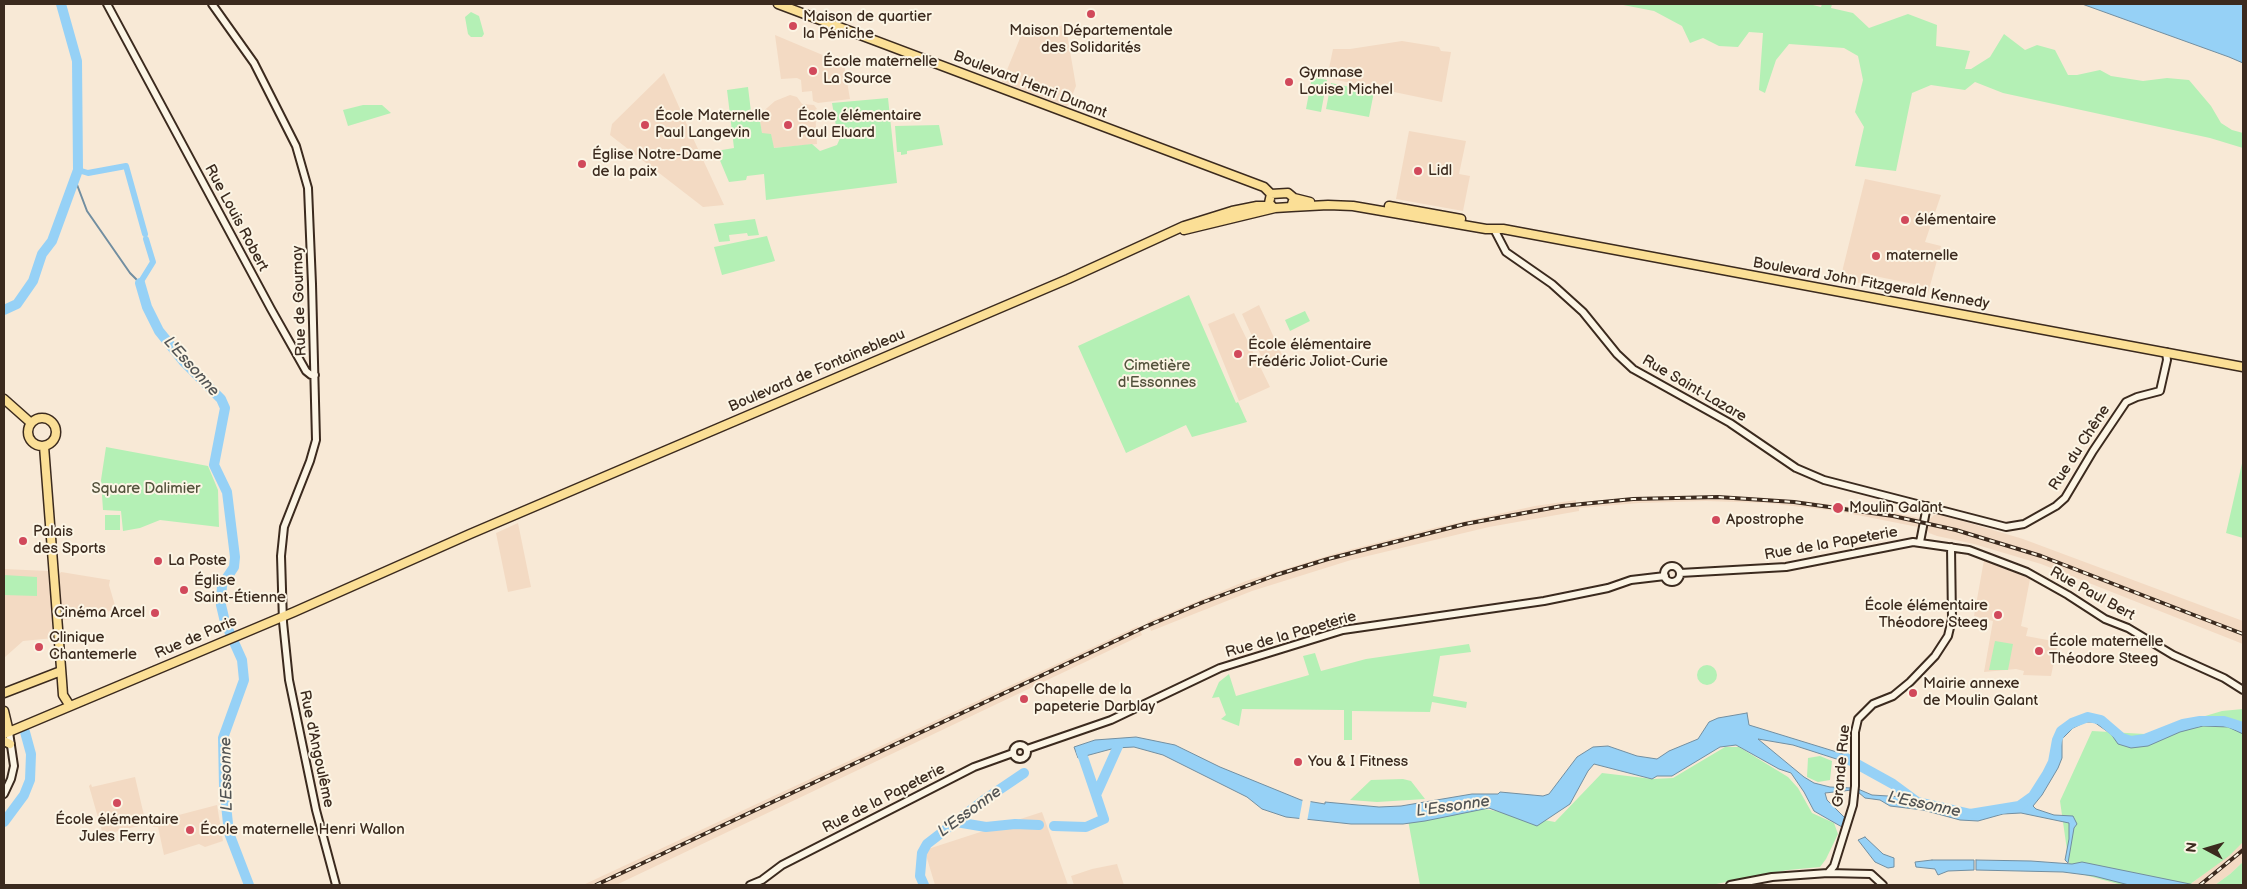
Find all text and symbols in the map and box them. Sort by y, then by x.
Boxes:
place label: Maison de quartier la Péniche [803,8,932,43]
marker: Maison Départementale des Solidarités [1085,8,1097,20]
marker: Maison de quartier la Péniche [787,20,799,32]
place label: Maison Départementale des Solidarités [1009,22,1173,57]
street label: Boulevard Henri Dunant [951,47,1109,123]
place label: École maternelle La Source [823,53,937,88]
place label: Gymnase Louise Michel [1299,64,1393,99]
marker: École maternelle La Source [807,65,819,77]
marker: Gymnase Louise Michel [1283,76,1295,88]
place label: École Maternelle Paul Langevin [655,107,770,142]
place label: École élémentaire Paul Eluard [798,107,921,142]
marker: École Maternelle Paul Langevin [639,119,651,131]
marker: École élémentaire Paul Eluard [782,119,794,131]
place label: Église Notre-Dame de la paix [592,146,722,181]
marker: Église Notre-Dame de la paix [576,158,588,170]
street label: Rue Louis Robert [200,161,272,275]
place label: Lidl [1428,162,1452,180]
marker: Lidl [1412,165,1424,177]
place label: élémentaire [1915,211,1996,229]
marker: élémentaire [1899,214,1911,226]
street label: Rue de Gournay [289,245,311,357]
place label: maternelle [1886,247,1958,265]
marker: maternelle [1870,250,1882,262]
street label: Boulevard John Fitzgerald Kennedy [1751,254,1991,314]
street label: Boulevard de Fontainebleau [726,326,908,416]
water label: L'Essonne [159,333,223,401]
place label: École élémentaire Frédéric Joliot-Curie [1248,336,1388,371]
marker: École élémentaire Frédéric Joliot-Curie [1232,348,1244,360]
street label: Rue Saint-Lazare [1639,352,1749,426]
park label: Cimetière d'Essonnes [1118,357,1196,392]
street label: Rue du Chêne [2046,402,2114,494]
park label: Square Dalimier [91,480,201,498]
place label: Moulin Galant [1849,499,1943,517]
marker: Moulin Galant [1831,501,1845,515]
place label: Apostrophe [1726,511,1804,529]
marker: Apostrophe [1710,514,1722,526]
place label: Palais des Sports [33,523,106,558]
street label: Rue de la Papeterie [1763,523,1899,565]
marker: Palais des Sports [17,535,29,547]
place label: La Poste [168,552,227,570]
marker: La Poste [152,555,164,567]
street label: Rue Paul Bert [2046,563,2138,625]
place label: Église Saint-Étienne [194,572,286,607]
marker: Église Saint-Étienne [178,584,190,596]
place label: École élémentaire Théodore Steeg [1865,597,1988,632]
place label: Cinéma Arcel [54,604,145,622]
marker: Cinéma Arcel [149,607,161,619]
street label: Rue de la Papeterie [1224,608,1358,662]
marker: École élémentaire Théodore Steeg [1992,609,2004,621]
street label: Rue de Paris [152,613,240,663]
place label: Clinique Chantemerle [49,629,137,664]
place label: École maternelle Théodore Steeg [2049,633,2163,668]
marker: Clinique Chantemerle [33,641,45,653]
marker: École maternelle Théodore Steeg [2033,645,2045,657]
place label: Mairie annexe de Moulin Galant [1923,675,2038,710]
place label: Chapelle de la papeterie Darblay [1034,681,1155,716]
marker: Mairie annexe de Moulin Galant [1907,687,1919,699]
street label: Rue d'Angoulême [295,689,337,809]
marker: Chapelle de la papeterie Darblay [1018,693,1030,705]
street label: Grande Rue [1829,724,1855,808]
water label: L'Essonne [217,737,237,811]
place label: You & I Fitness [1308,753,1408,771]
marker: You & I Fitness [1292,756,1304,768]
street label: Rue de la Papeterie [820,760,948,838]
water label: L'Essonne [934,782,1006,842]
water label: L'Essonne [1886,788,1962,822]
water label: L'Essonne [1415,792,1491,822]
marker: École élémentaire Jules Ferry [111,797,123,809]
place label: École élémentaire Jules Ferry [55,811,179,846]
place label: École maternelle Henri Wallon [200,821,405,839]
marker: École maternelle Henri Wallon [184,824,196,836]
north arrow [2182,824,2232,874]
text: N [2183,841,2201,854]

